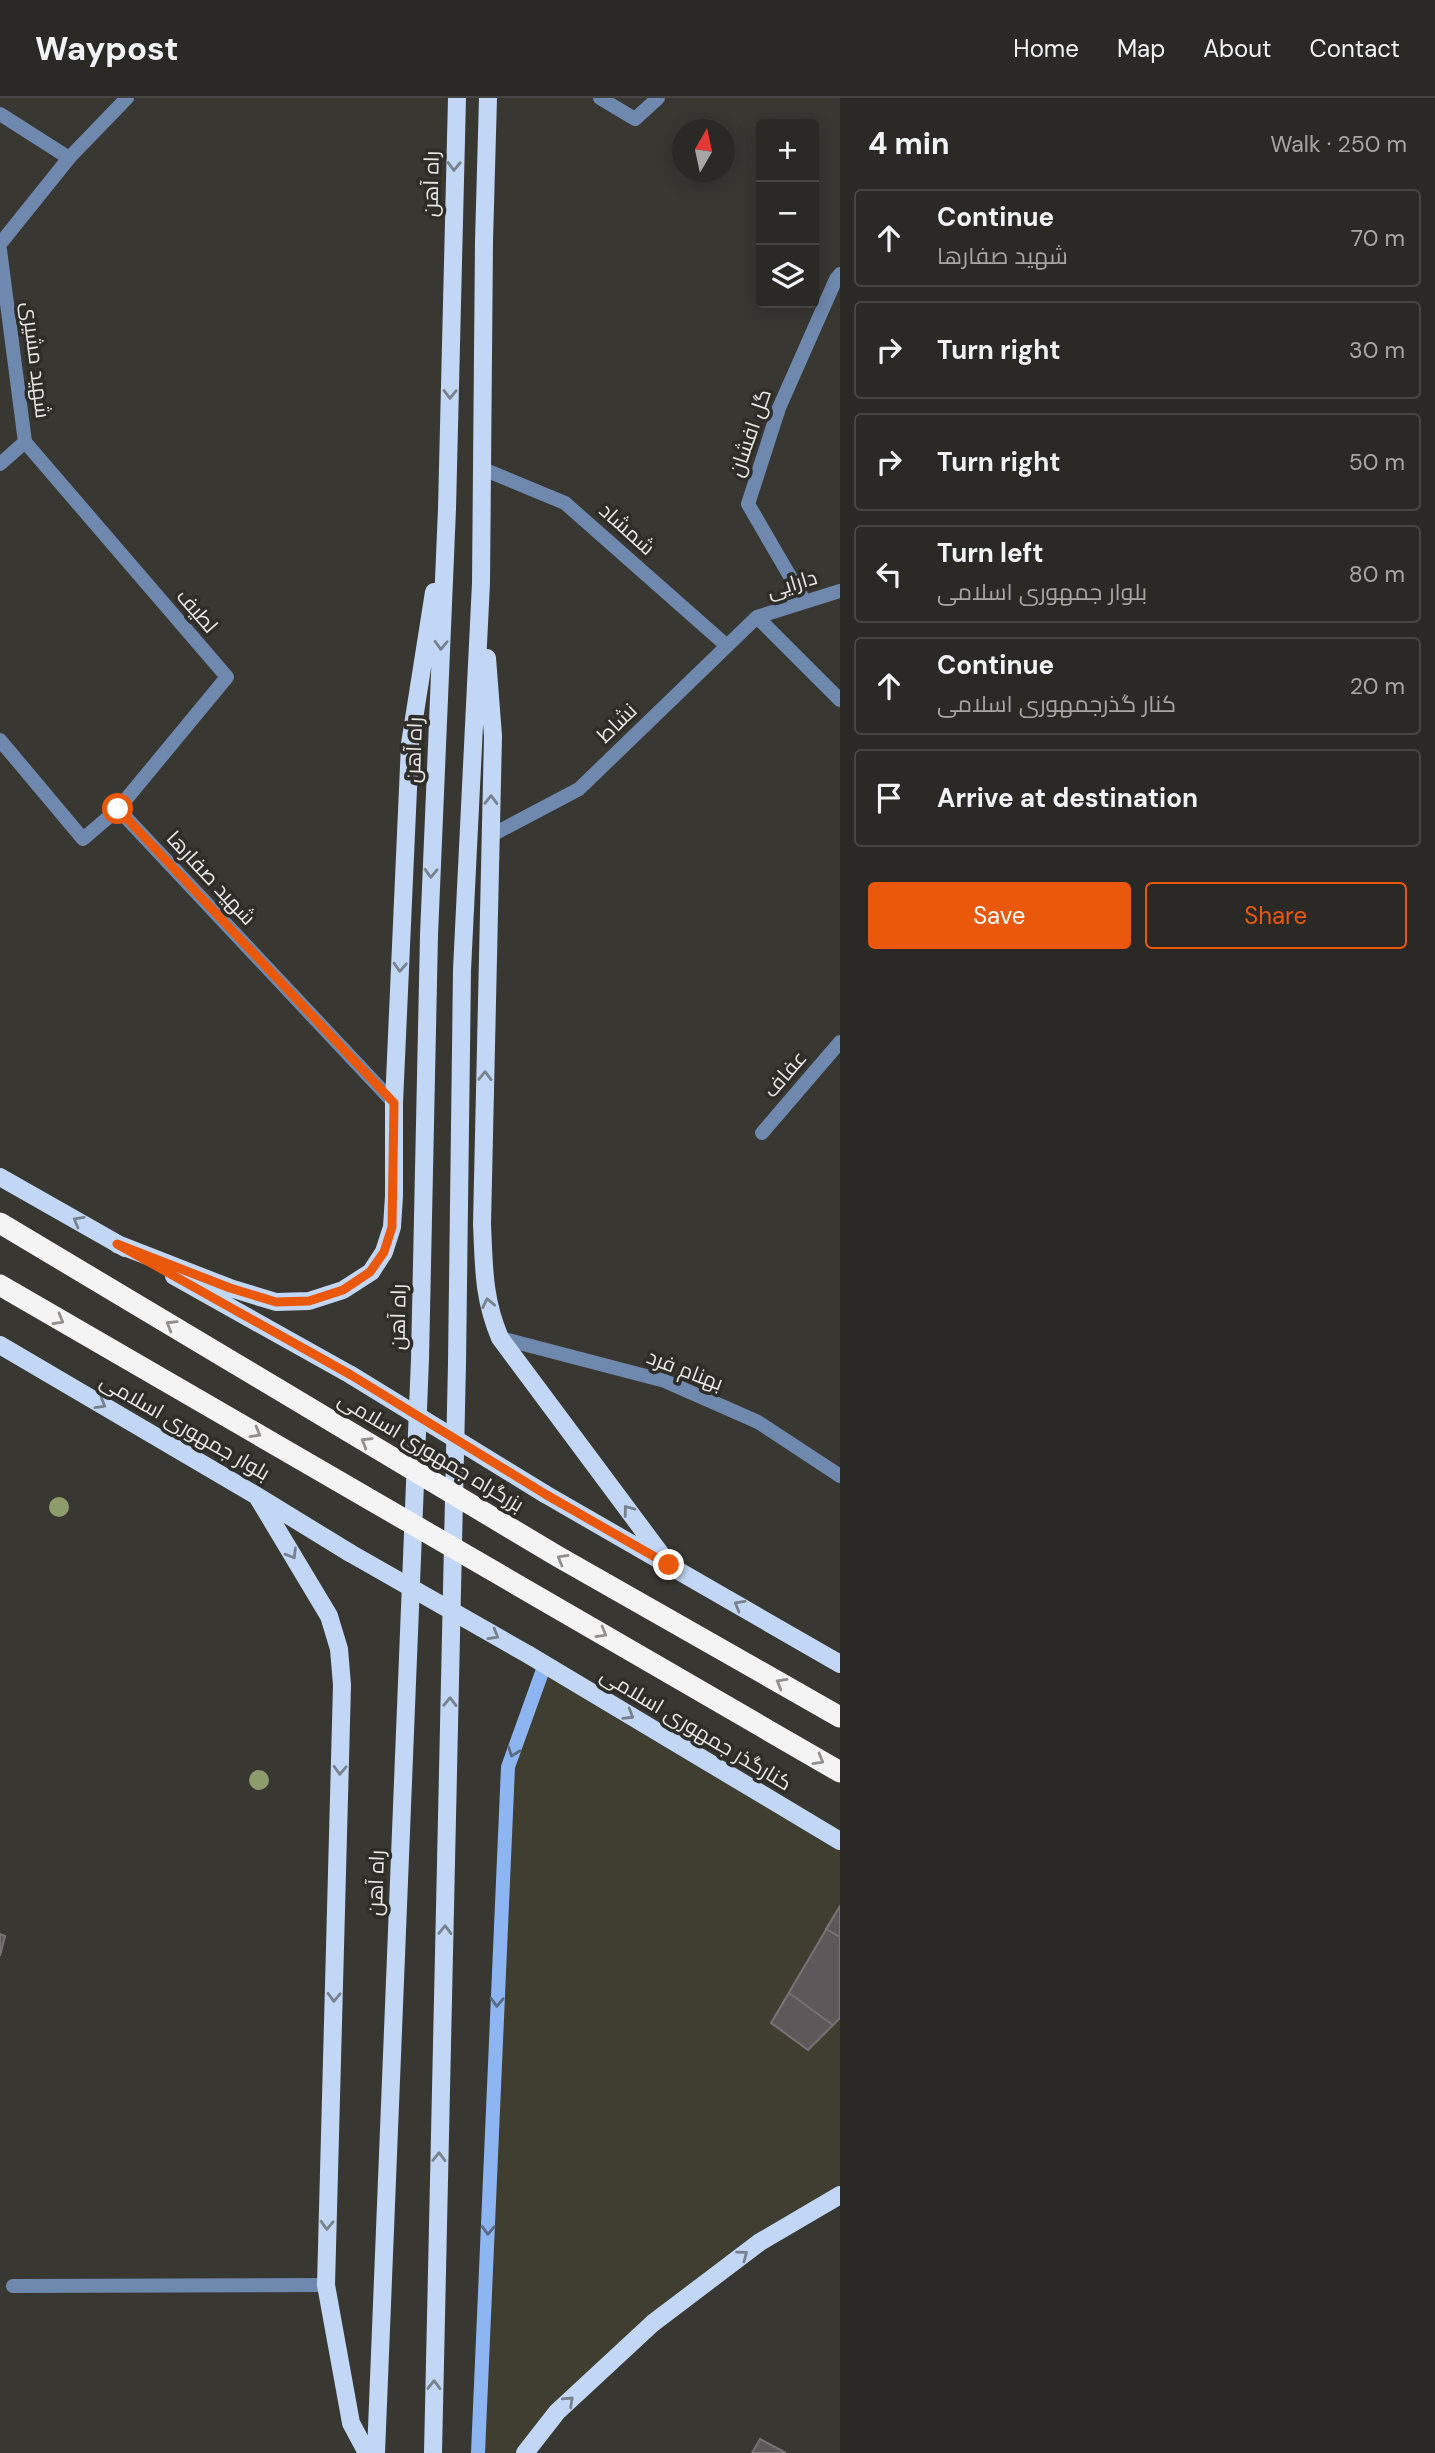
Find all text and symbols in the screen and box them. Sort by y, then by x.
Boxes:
text: Waypost [35,27,178,70]
text: Home [1013,33,1079,64]
text: Map [1117,33,1165,64]
text: About [1203,33,1272,64]
text: Contact [1310,33,1400,64]
north arrow [672,119,735,182]
map controls [756,119,819,308]
button: + [756,119,819,182]
text: 4 min [868,124,950,163]
text: Walk · 250 m [1270,129,1407,159]
street label: راه آهن [416,151,446,217]
one-way arrow [447,161,462,172]
button: − [756,182,819,245]
text: Continue [937,200,1054,234]
icon: ahead [870,219,908,257]
text: 70 m [1351,223,1405,253]
text: شهید صفارها [937,241,1068,271]
button: layers [756,245,819,308]
street label: شهید مشیری [15,300,57,420]
icon: right [870,331,908,369]
text: Turn right [937,333,1061,367]
text: 30 m [1349,335,1405,365]
street label: گل افشان [722,385,778,481]
one-way arrow [442,388,457,399]
icon: right [870,443,908,481]
text: Turn right [937,445,1061,479]
text: 50 m [1349,447,1405,477]
street label: شمشاد [593,497,661,561]
text: Turn left [937,536,1044,570]
icon: left [870,555,908,593]
text: 80 m [1349,559,1405,589]
street label: دارایی [763,563,821,605]
text: بلوار جمهوری اسلامی [937,577,1147,607]
street label: لطیف [170,583,224,639]
one-way arrow [434,640,449,651]
text: Continue [937,648,1054,682]
icon: ahead [870,667,908,705]
text: 20 m [1350,671,1405,701]
text: کنار گذرجمهوری اسلامی [937,689,1176,719]
street label: نشاط [591,697,643,749]
street label: راه آهن [399,716,429,784]
icon: arrive [870,779,908,817]
text: Arrive at destination [937,781,1198,815]
route start [102,793,133,824]
one-way arrow [483,794,499,804]
street label: شهید صفارها [160,825,262,931]
one-way arrow [424,868,439,879]
button: Save [868,882,1131,949]
button: Share [1145,882,1407,949]
one-way arrow [392,961,407,972]
street label: عفاف [757,1045,813,1103]
one-way arrow [478,1070,493,1081]
one-way arrow [73,1217,86,1230]
street label: راه آهن [383,1284,413,1350]
one-way arrow [481,1297,496,1309]
one-way arrow [51,1311,64,1324]
one-way arrow [166,1320,179,1333]
street label: بهنام فرد [643,1343,727,1397]
street label: بلوار جمهوری اسلامی [95,1367,275,1487]
street label: بزرگراه جمهوری اسلامی [333,1385,529,1519]
one-way arrow [94,1396,107,1409]
one-way arrow [249,1425,262,1438]
one-way arrow [361,1437,374,1450]
one-way arrow [624,1505,637,1518]
one-way arrow [284,1547,297,1560]
route end [653,1549,684,1580]
one-way arrow [556,1554,569,1567]
one-way arrow [733,1600,746,1613]
one-way arrow [594,1625,607,1638]
one-way arrow [487,1627,500,1640]
street label: کنارگذر جمهوری اسلامی [595,1661,797,1797]
one-way arrow [775,1678,788,1691]
one-way arrow [442,1697,457,1708]
one-way arrow [622,1707,635,1720]
one-way arrow [507,1745,521,1757]
one-way arrow [812,1751,825,1764]
one-way arrow [332,1765,347,1776]
street label: راه آهن [361,1849,391,1917]
one-way arrow [437,1924,452,1935]
one-way arrow [326,1992,341,2003]
one-way arrow [490,1997,505,2008]
one-way arrow [432,2152,447,2163]
one-way arrow [320,2220,335,2231]
one-way arrow [480,2224,495,2235]
one-way arrow [735,2251,748,2263]
one-way arrow [426,2379,442,2390]
one-way arrow [561,2397,574,2410]

